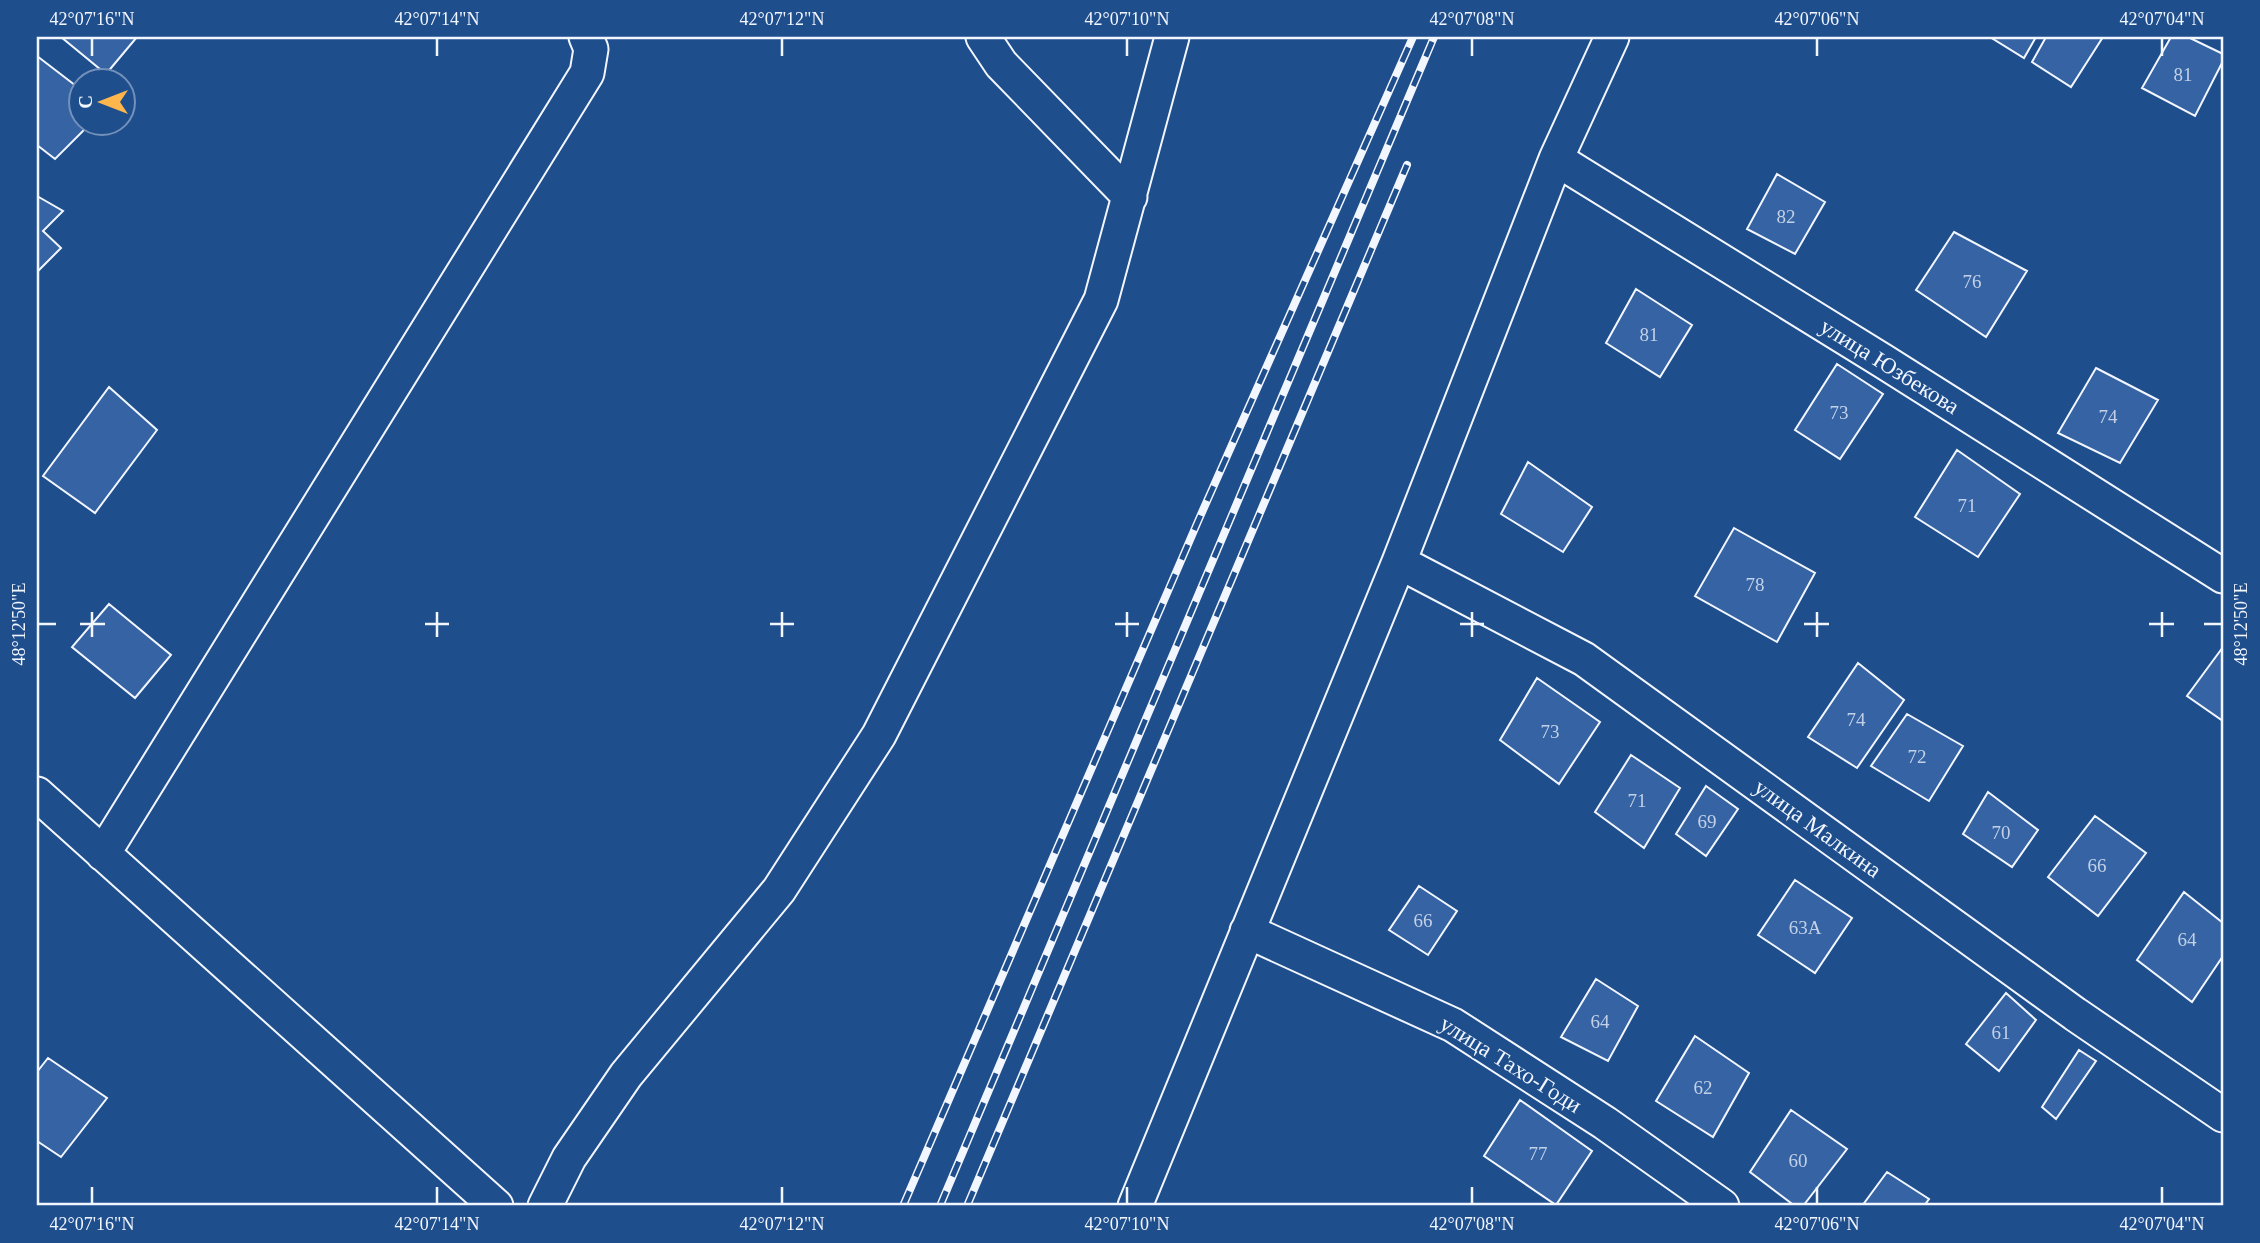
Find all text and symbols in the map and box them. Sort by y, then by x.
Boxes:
text: 42°07'16"N [50,9,134,29]
text: 42°07'14"N [395,9,479,29]
text: 42°07'12"N [740,9,824,29]
text: 42°07'10"N [1085,9,1169,29]
text: 42°07'08"N [1430,9,1514,29]
text: 42°07'06"N [1775,9,1859,29]
text: 42°07'04"N [2120,9,2204,29]
house number: 81 [2174,64,2193,85]
north arrow [66,66,136,136]
text: С [75,95,96,109]
house number: 82 [1777,206,1796,227]
house number: 76 [1963,271,1982,292]
street label: улица Юзбекова [1816,314,1964,419]
house number: 81 [1640,324,1659,345]
house number: 73 [1830,402,1849,423]
house number: 74 [2099,406,2118,427]
house number: 71 [1958,495,1977,516]
house number: 78 [1746,574,1765,595]
text: 48°12'50"E [9,583,29,665]
text: 48°12'50"E [2231,583,2251,665]
house number: 74 [1847,709,1866,730]
house number: 73 [1541,721,1560,742]
house number: 72 [1908,746,1927,767]
street label: улица Малкина [1749,774,1886,883]
house number: 71 [1628,790,1647,811]
house number: 69 [1698,811,1717,832]
house number: 70 [1992,822,2011,843]
house number: 66 [2088,855,2107,876]
house number: 66 [1414,910,1433,931]
house number: 63А [1789,917,1822,938]
house number: 64 [2178,929,2197,950]
street label: улица Тахо-Годи [1435,1011,1586,1118]
house number: 64 [1591,1011,1610,1032]
house number: 61 [1992,1022,2011,1043]
house number: 62 [1694,1077,1713,1098]
house number: 77 [1529,1143,1548,1164]
house number: 60 [1789,1150,1808,1171]
text: 42°07'16"N [50,1214,134,1234]
text: 42°07'14"N [395,1214,479,1234]
text: 42°07'12"N [740,1214,824,1234]
text: 42°07'10"N [1085,1214,1169,1234]
text: 42°07'08"N [1430,1214,1514,1234]
text: 42°07'06"N [1775,1214,1859,1234]
text: 42°07'04"N [2120,1214,2204,1234]

